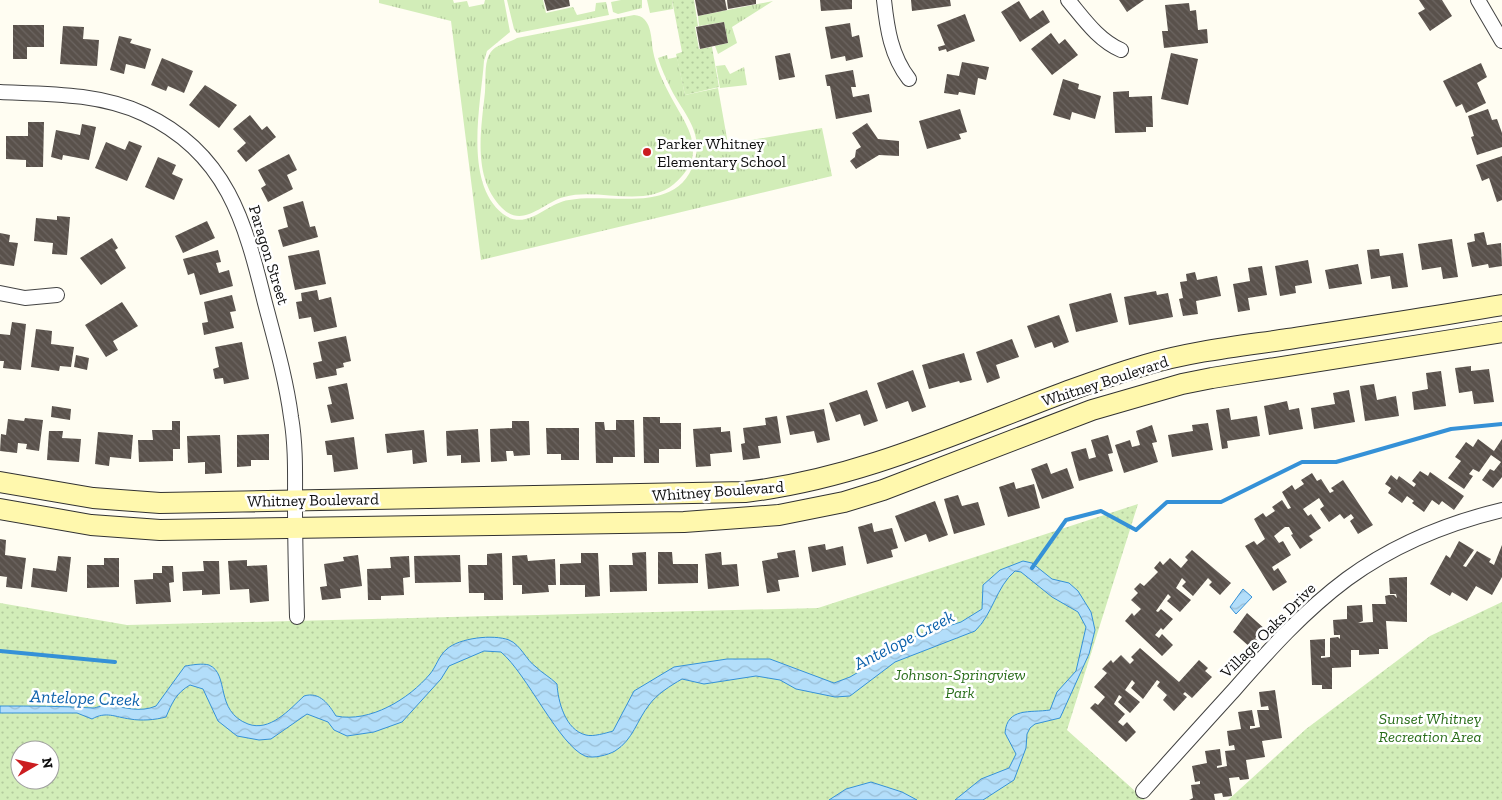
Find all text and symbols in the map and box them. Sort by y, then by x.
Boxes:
place label: Parker Whitney Elementary School [657,134,786,171]
marker: Parker Whitney Elementary School [641,146,653,158]
street label: Paragon Street [245,203,293,307]
street label: Whitney Boulevard [1039,352,1171,410]
street label: Whitney Boulevard [652,477,785,505]
street label: Whitney Boulevard [247,489,379,511]
street label: Village Oaks Drive [1216,579,1319,682]
water label: Antelope Creek [849,605,958,675]
park label: Johnson-Springview Park [893,665,1026,702]
water label: Antelope Creek [29,685,140,711]
park label: Sunset Whitney Recreation Area [1379,709,1482,746]
north arrow [10,740,60,790]
text: N [38,756,57,770]

